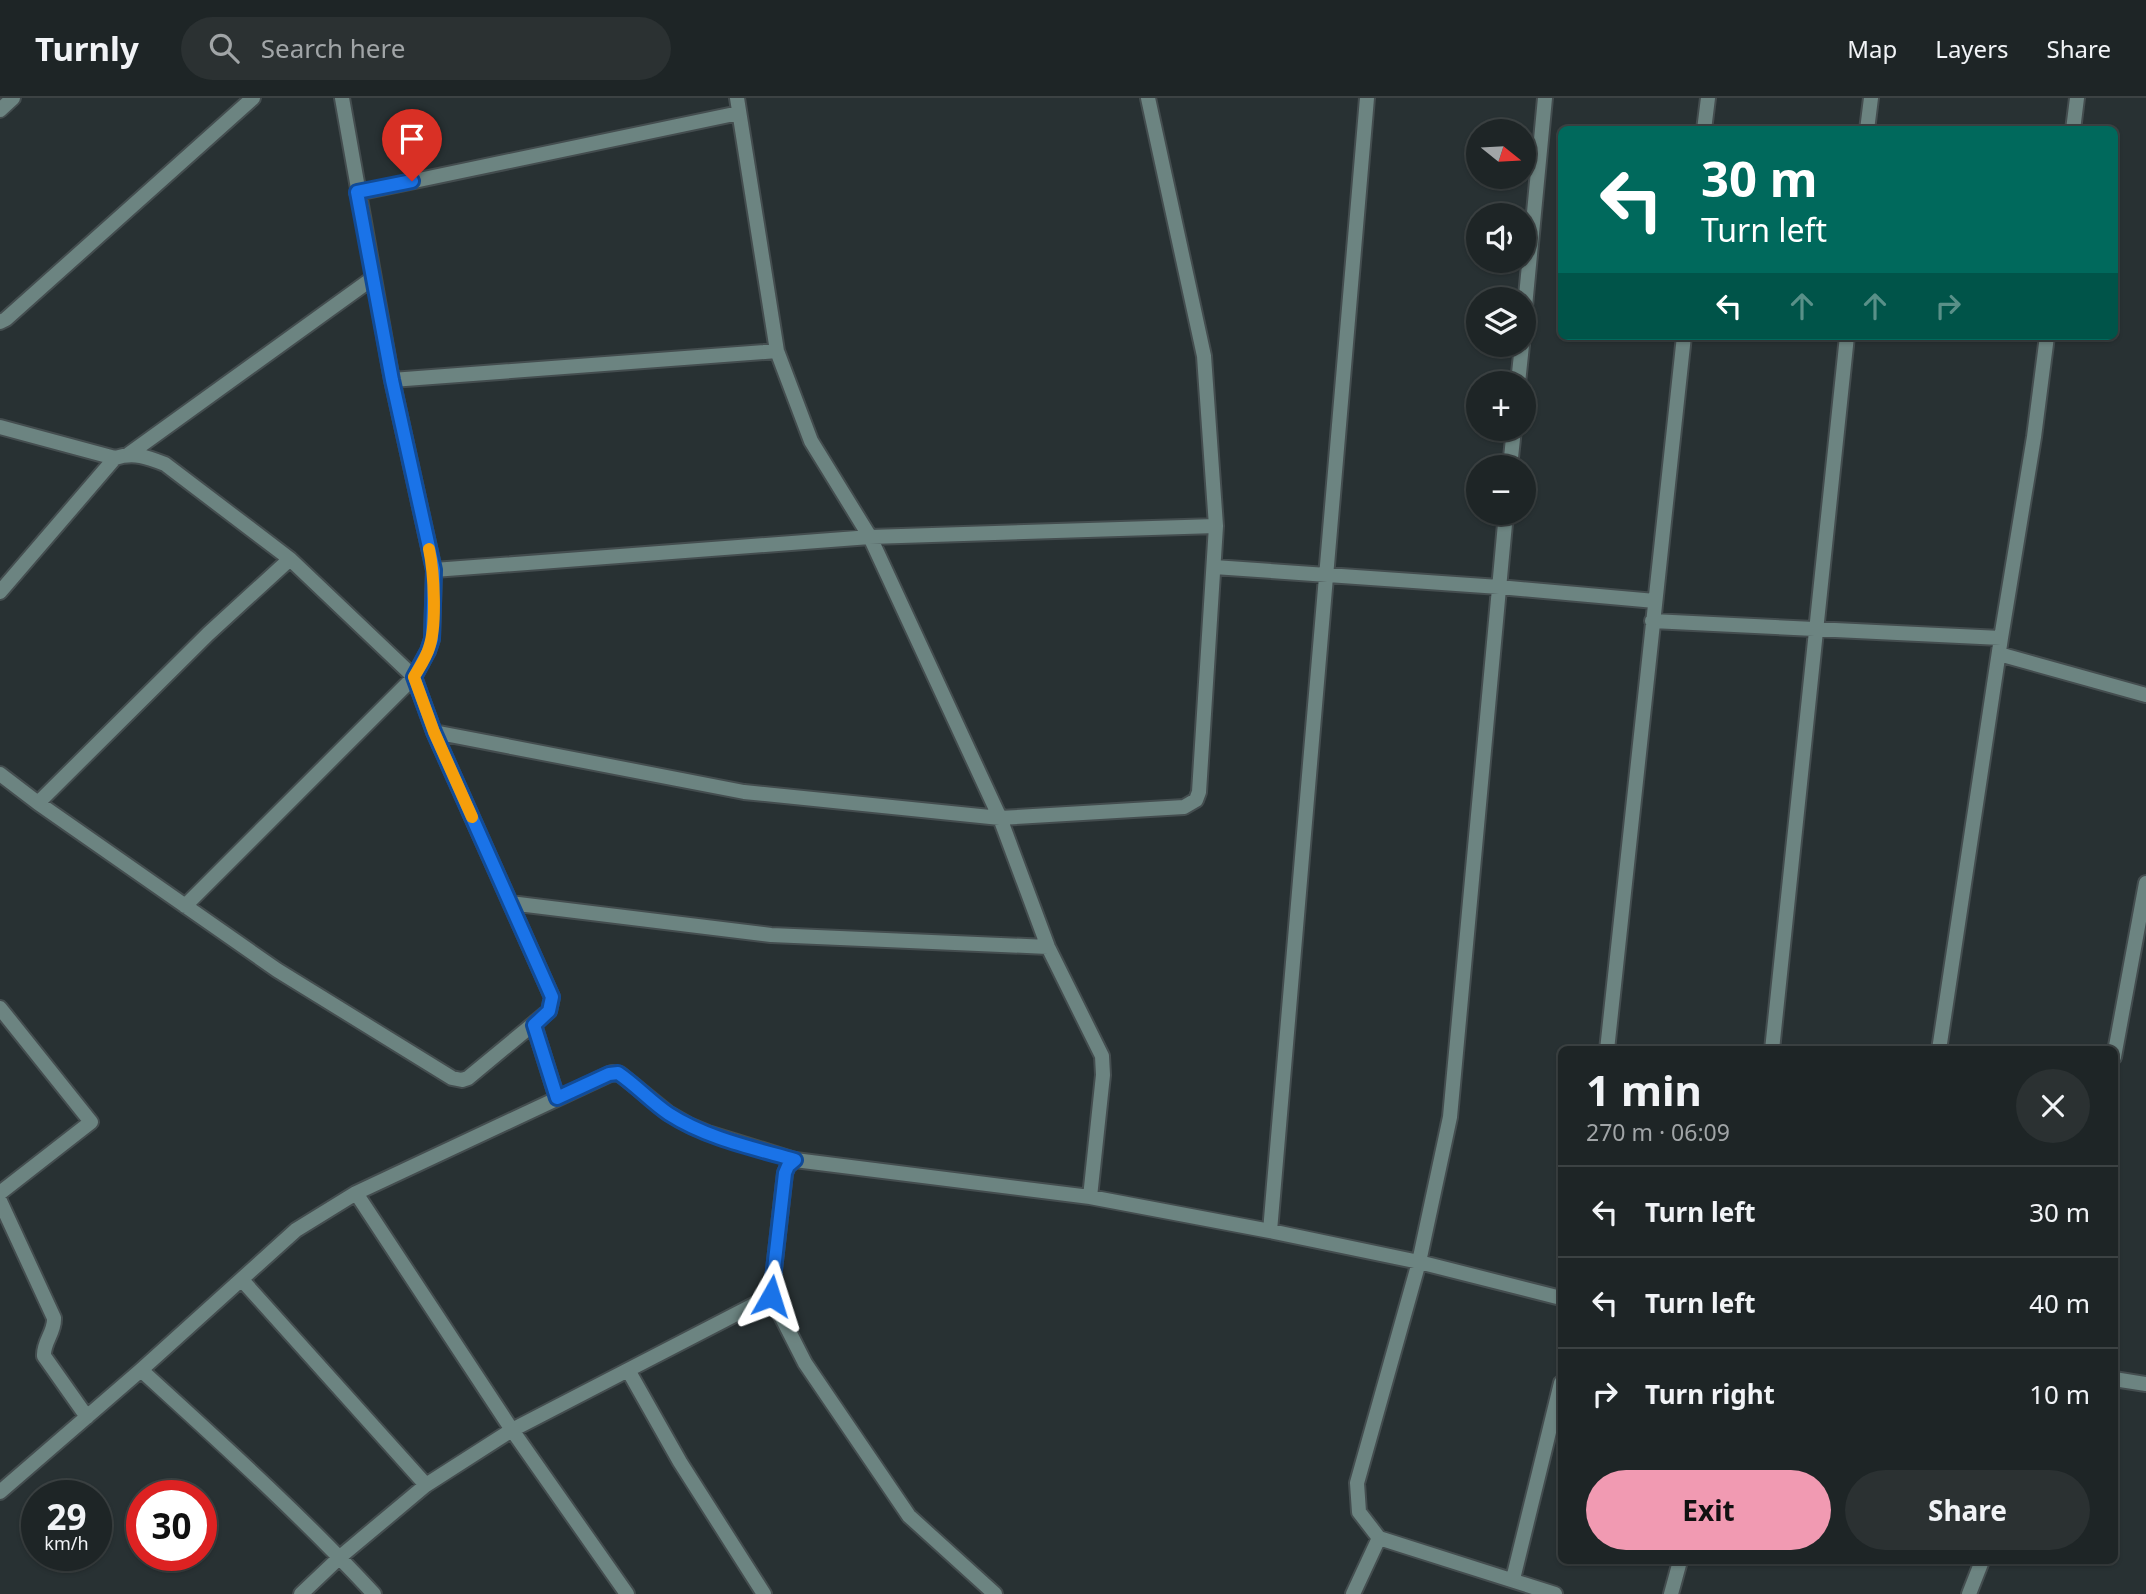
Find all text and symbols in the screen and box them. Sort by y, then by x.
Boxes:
search box [181,17,671,80]
text: Turnly [35,26,139,71]
icon: search [205,29,243,67]
text: Search here [261,30,405,66]
text: Map [1847,32,1897,65]
text: Layers [1935,32,2009,65]
text: Share [2047,32,2111,65]
pin [382,109,442,181]
north arrow [1466,119,1536,189]
map controls [1466,119,1536,525]
icon: arrive [393,120,431,158]
text: 30 m [1701,145,1818,211]
icon: left [1586,154,1677,245]
button: sound [1466,203,1536,273]
text: Turn left [1701,208,1827,251]
button: layers [1466,287,1536,357]
icon: left [1710,287,1748,325]
icon: ahead [1783,287,1821,325]
icon: ahead [1856,287,1894,325]
icon: right [1929,287,1967,325]
button: + [1466,371,1536,441]
button: − [1466,455,1536,525]
text: 1 min [1586,1061,1702,1118]
button: close [2016,1069,2090,1143]
text: 270 m · 06:09 [1586,1116,1730,1148]
icon: left [1586,1193,1624,1231]
text: Turn left [1645,1194,1756,1230]
text: 30 m [2029,1194,2090,1230]
position arrow [734,1259,808,1333]
icon: left [1586,1284,1624,1322]
text: Turn left [1645,1285,1756,1321]
text: 40 m [2029,1285,2090,1321]
icon: right [1586,1375,1624,1413]
text: Turn right [1645,1376,1775,1412]
text: 10 m [2029,1376,2090,1412]
button: Exit [1586,1470,1831,1550]
button: Share [1845,1470,2090,1550]
speed limit sign: 30 [126,1480,217,1571]
text: 29 [46,1493,87,1540]
text: km/h [44,1531,89,1555]

